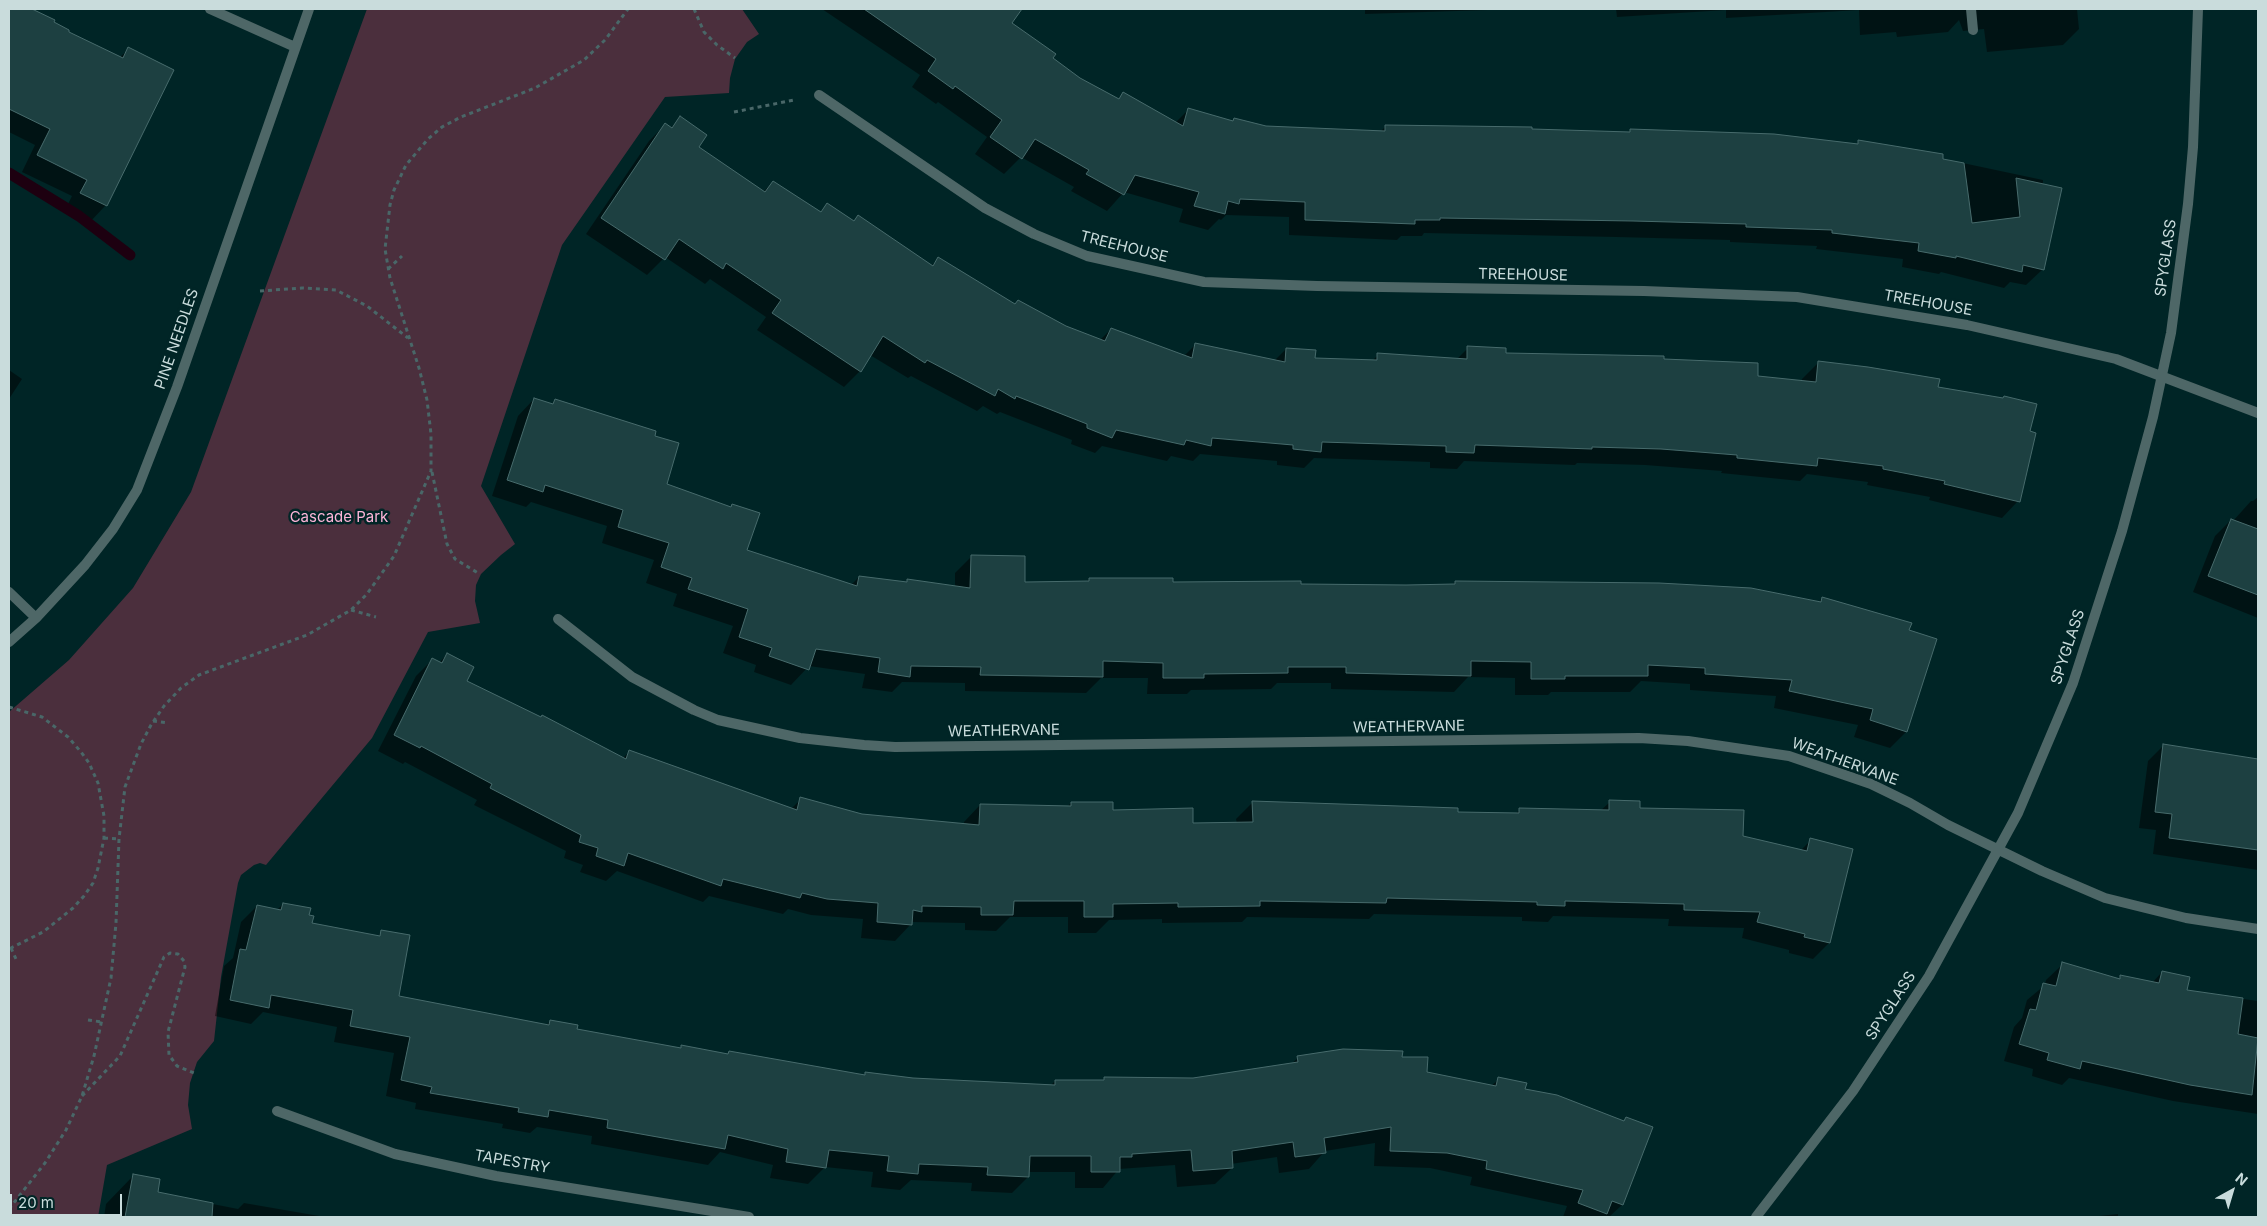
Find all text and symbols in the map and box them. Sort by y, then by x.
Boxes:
street label: SPYGLASS [2152,218,2180,298]
street label: TREEHOUSE [1078,227,1170,267]
street label: TREEHOUSE [1478,265,1568,285]
street label: PINE NEEDLES [151,286,203,392]
street label: TREEHOUSE [1882,286,1974,320]
park label: Cascade Park [290,508,388,526]
street label: SPYGLASS [2047,607,2089,687]
street label: WEATHERVANE [1353,717,1465,737]
street label: WEATHERVANE [948,721,1060,741]
street label: WEATHERVANE [1789,734,1901,790]
street label: SPYGLASS [1862,968,1920,1044]
street label: TAPESTRY [473,1147,551,1177]
north arrow [2207,1166,2257,1216]
text: N [2232,1169,2251,1189]
scale bar [12,1184,125,1216]
text: 20 m [18,1193,54,1212]

